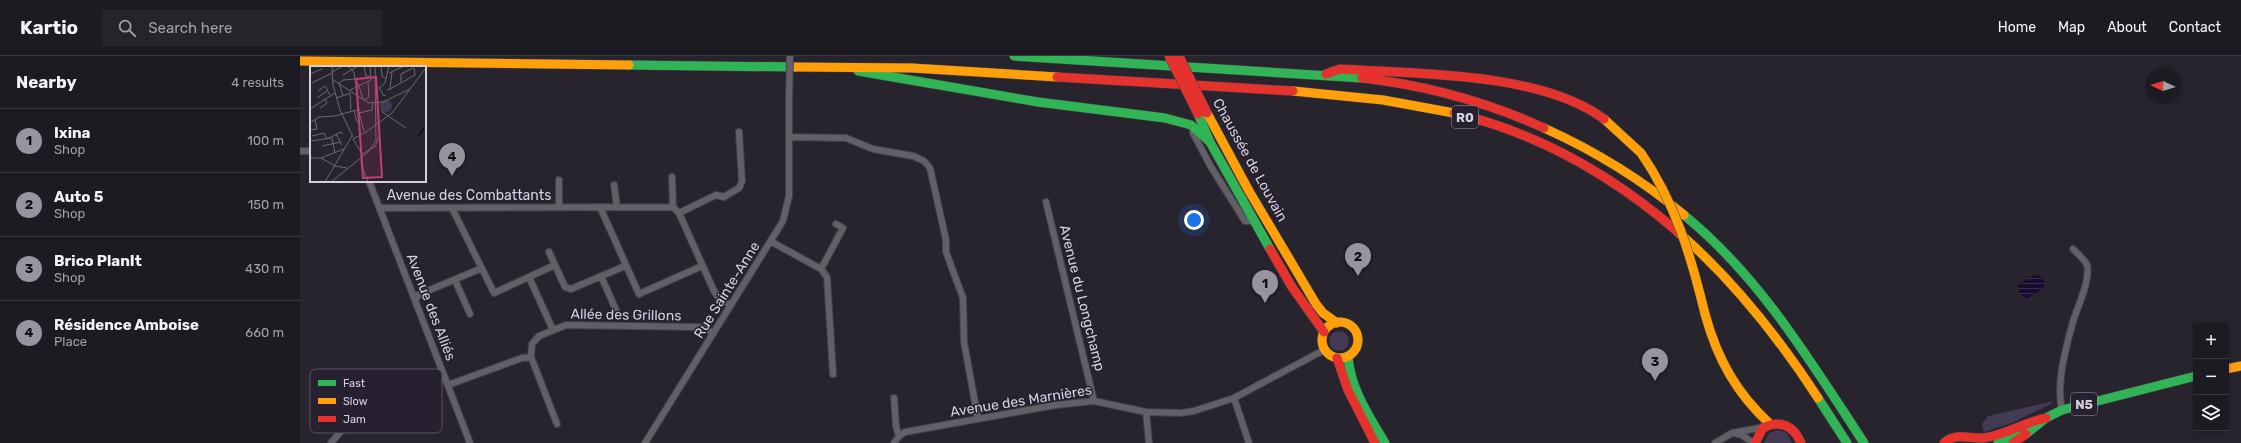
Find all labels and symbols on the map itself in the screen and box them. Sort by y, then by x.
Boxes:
inset map [310,66,426,182]
north arrow [2145,68,2181,104]
street label: Chaussée de Louvain [1209,95,1291,225]
road number: R0 [1452,106,1478,128]
pin: 4 [439,143,465,176]
street label: Avenue des Combattants [387,187,551,204]
your location [1184,210,1204,230]
street label: Avenue du Longchamp [1056,223,1108,373]
street label: Rue Sainte-Anne [690,238,764,342]
pin: 2 [1345,243,1371,276]
street label: Avenue des Alliés [403,251,459,363]
pin: 1 [1252,270,1278,303]
street label: Allée des Grillons [570,306,682,324]
pin: 3 [1642,348,1668,381]
legend [310,369,442,433]
text: Fast [343,377,366,390]
street label: Avenue des Marnières [949,381,1093,421]
road number: N5 [2071,393,2097,415]
text: Slow [343,395,368,408]
text: Jam [343,413,366,426]

